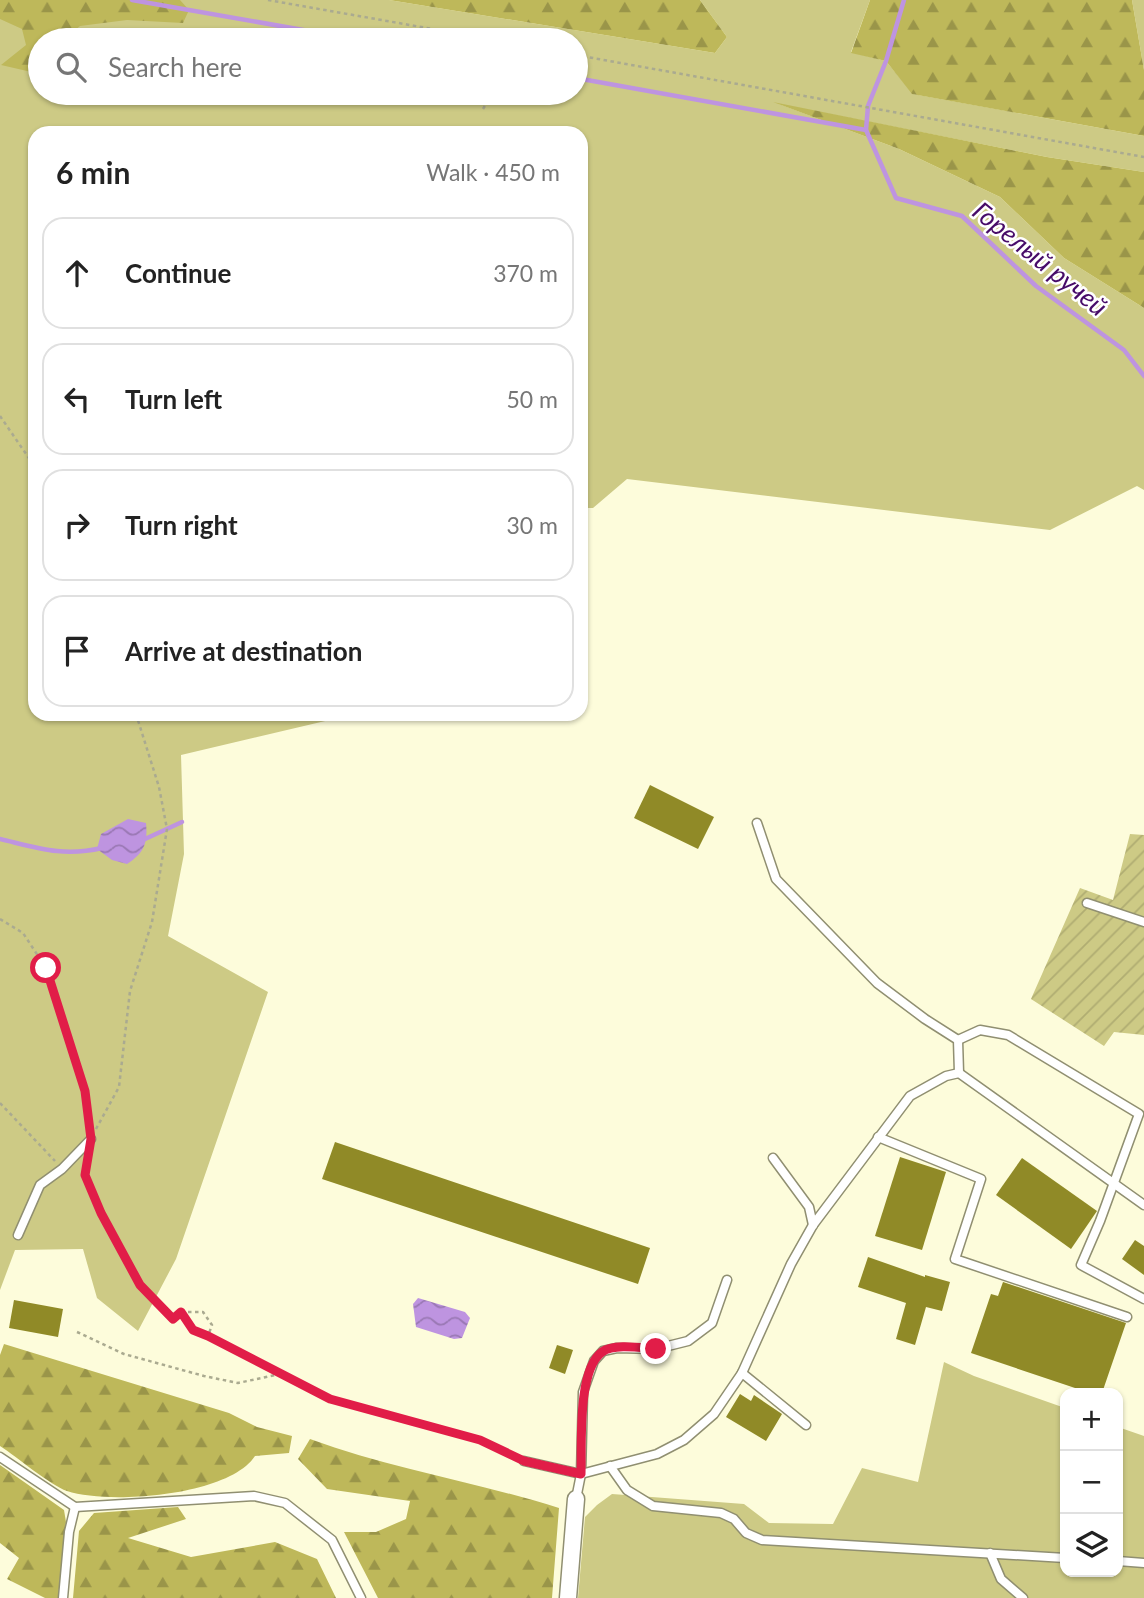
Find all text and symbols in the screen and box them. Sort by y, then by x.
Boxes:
search box [28,28,588,105]
icon: search [52,48,90,86]
text: Search here [108,51,242,83]
text: 6 min [56,154,130,190]
text: Walk · 450 m [426,158,560,186]
water label: Горелый ручей [967,194,1114,322]
icon: ahead [58,254,96,292]
text: Continue [125,257,231,289]
text: 370 m [493,259,558,287]
icon: left [58,380,96,418]
text: Turn left [125,383,222,415]
text: 50 m [507,385,558,413]
icon: right [58,506,96,544]
text: Turn right [125,509,238,541]
text: 30 m [507,511,558,539]
icon: arrive [58,632,96,670]
text: Arrive at destination [125,635,362,667]
route start [30,952,61,983]
route end [640,1333,671,1364]
map controls [1060,1388,1123,1577]
button: + [1060,1388,1123,1451]
button: − [1060,1451,1123,1514]
button: layers [1060,1514,1123,1577]

